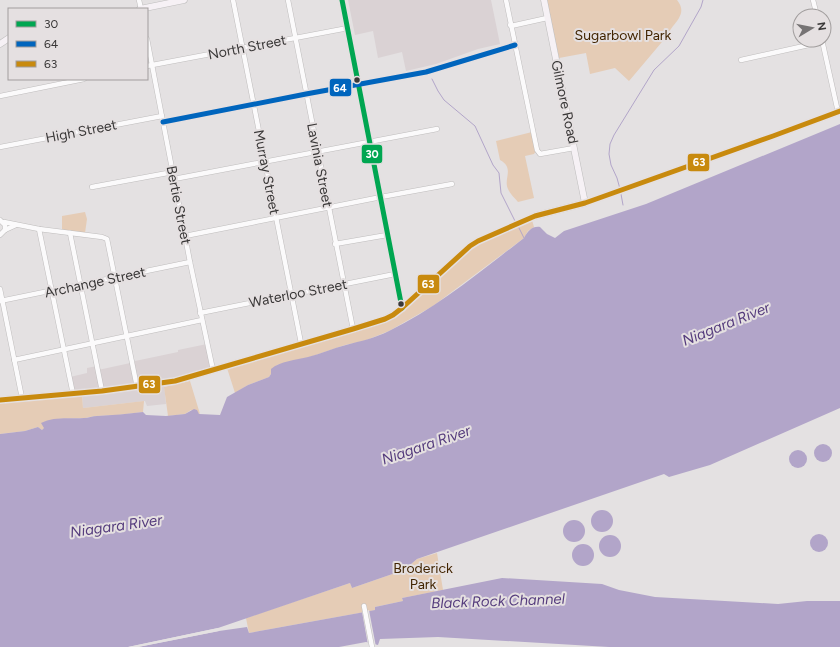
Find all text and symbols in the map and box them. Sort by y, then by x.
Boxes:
legend [8,8,148,80]
north arrow [792,8,832,48]
text: 30 [44,17,59,31]
text: N [814,21,828,32]
park label: Sugarbowl Park [575,27,672,44]
street label: North Street [206,32,288,63]
text: 64 [44,37,59,51]
text: 63 [44,57,57,71]
street label: Gilmore Road [547,59,582,145]
unlabelled marker [352,75,362,85]
line badge: 64 [329,78,352,97]
text: 64 [333,82,347,95]
street label: High Street [44,116,118,147]
street label: Lavinia Street [303,121,336,209]
street label: Murray Street [250,128,283,216]
line badge: 30 [361,144,383,164]
text: 30 [365,148,379,161]
line badge: 63 [687,153,710,172]
text: 63 [693,156,705,169]
street label: Bertie Street [163,164,194,246]
street label: Archange Street [43,263,147,302]
line badge: 63 [417,274,440,294]
street label: Waterloo Street [248,276,349,311]
text: 63 [422,278,434,291]
water label: Niagara River [680,298,773,350]
unlabelled marker [396,299,406,309]
line badge: 63 [138,375,161,394]
text: 63 [143,378,155,391]
water label: Niagara River [379,421,474,469]
water label: Niagara River [69,510,164,541]
park label: Broderick Park [393,560,453,593]
water label: Black Rock Channel [431,590,566,612]

